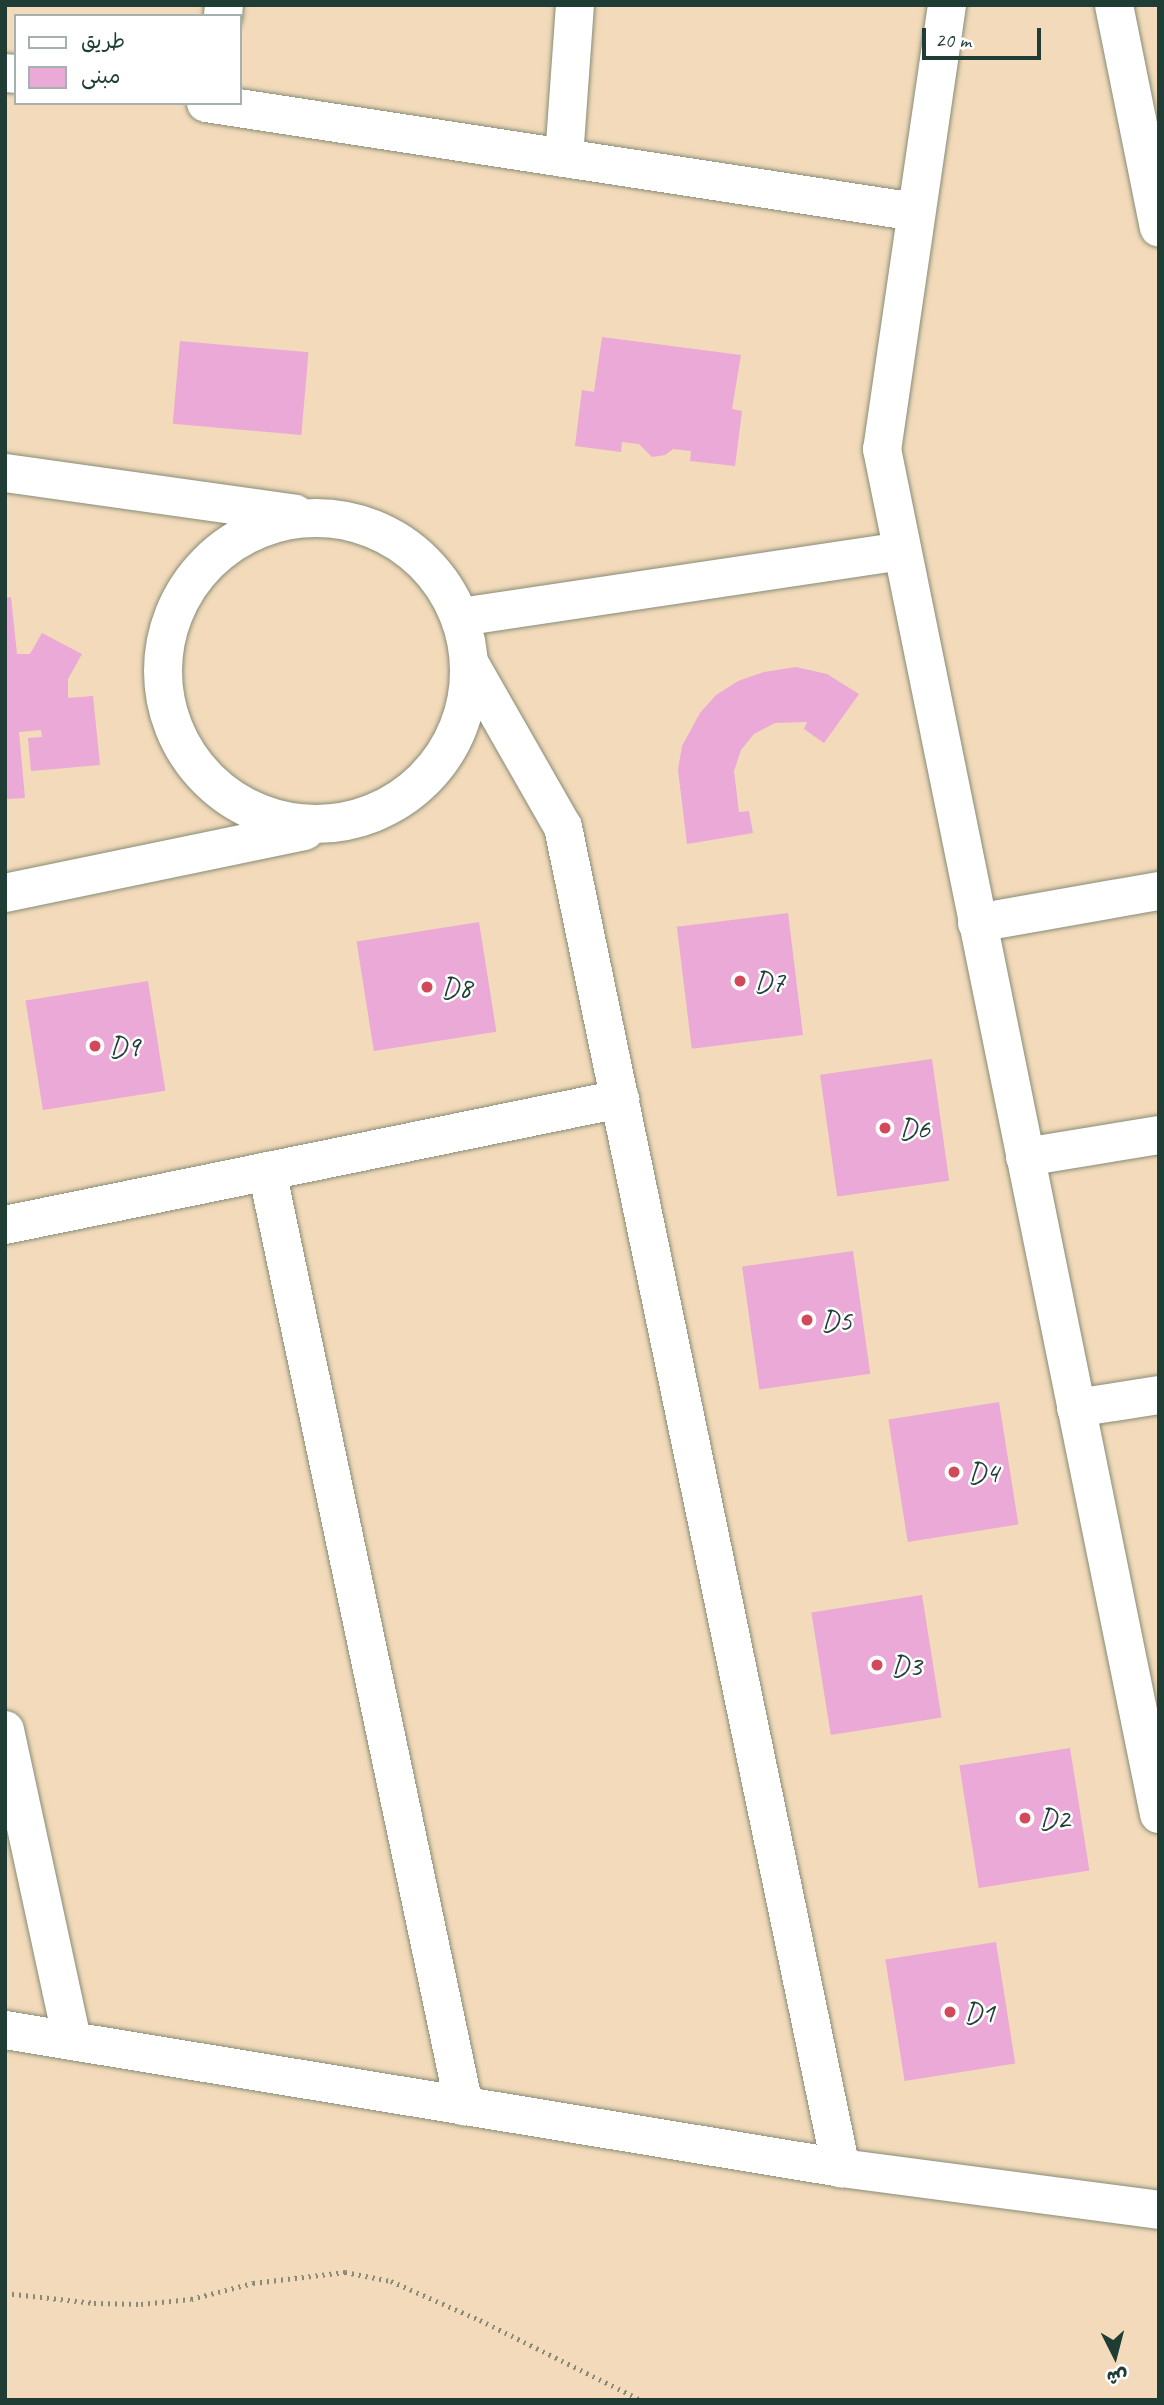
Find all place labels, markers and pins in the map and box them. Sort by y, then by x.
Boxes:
place label: D7 [754,963,785,999]
place label: D8 [441,969,472,1005]
marker: D7 [732,973,748,989]
marker: D8 [419,979,435,995]
place label: D9 [109,1028,140,1064]
marker: D9 [87,1038,103,1054]
place label: D6 [899,1110,930,1146]
marker: D6 [877,1120,893,1136]
place label: D5 [821,1302,852,1338]
marker: D5 [799,1312,815,1328]
place label: D4 [968,1454,999,1490]
marker: D4 [946,1464,962,1480]
place label: D3 [891,1647,922,1683]
marker: D3 [869,1657,885,1673]
place label: D2 [1039,1800,1070,1836]
marker: D2 [1017,1810,1033,1826]
place label: D1 [964,1994,995,2030]
marker: D1 [942,2004,958,2020]

